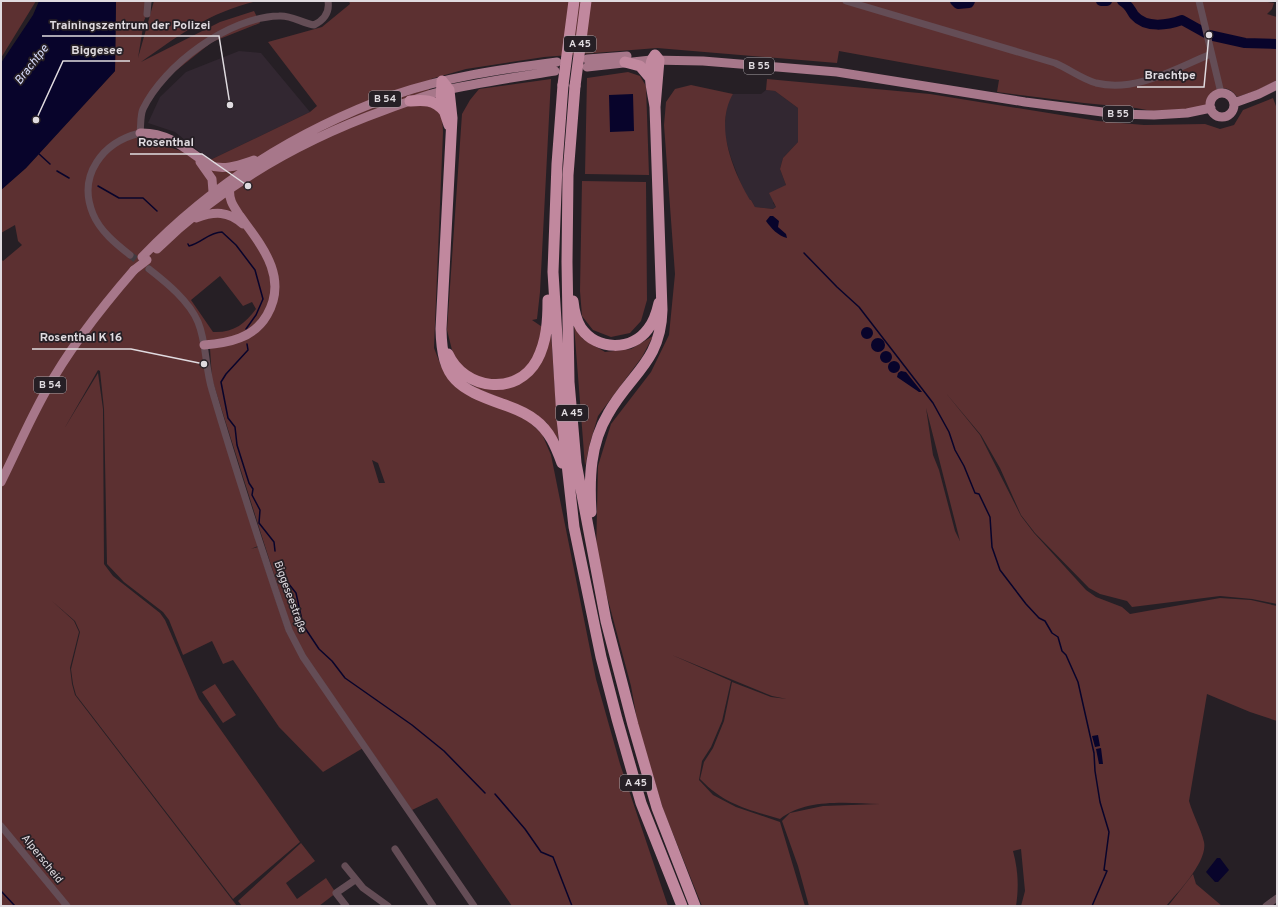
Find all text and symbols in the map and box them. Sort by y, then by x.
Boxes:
callout: Trainingszentrum der Polizei [42,12,219,36]
text: Trainingszentrum der Polizei [49,18,211,34]
road number: A 45 [564,36,596,52]
callout: Biggesee [63,37,130,61]
water label: Brachtpe [11,41,53,88]
text: Biggesee [71,43,123,59]
road number: B 55 [744,58,774,74]
callout: Brachtpe [1137,63,1204,87]
text: Brachtpe [1144,68,1196,84]
road number: B 54 [369,91,401,107]
road number: B 55 [1103,106,1133,122]
callout: Rosenthal [130,130,202,154]
text: Rosenthal [138,135,194,151]
callout: Rosenthal K 16 [32,325,131,349]
text: Rosenthal K 16 [40,330,122,346]
road number: B 54 [34,377,66,393]
road number: A 45 [556,405,588,421]
street label: Biggeseestraße [270,559,310,635]
road number: A 45 [620,775,652,791]
street label: Alperscheid [18,832,66,886]

